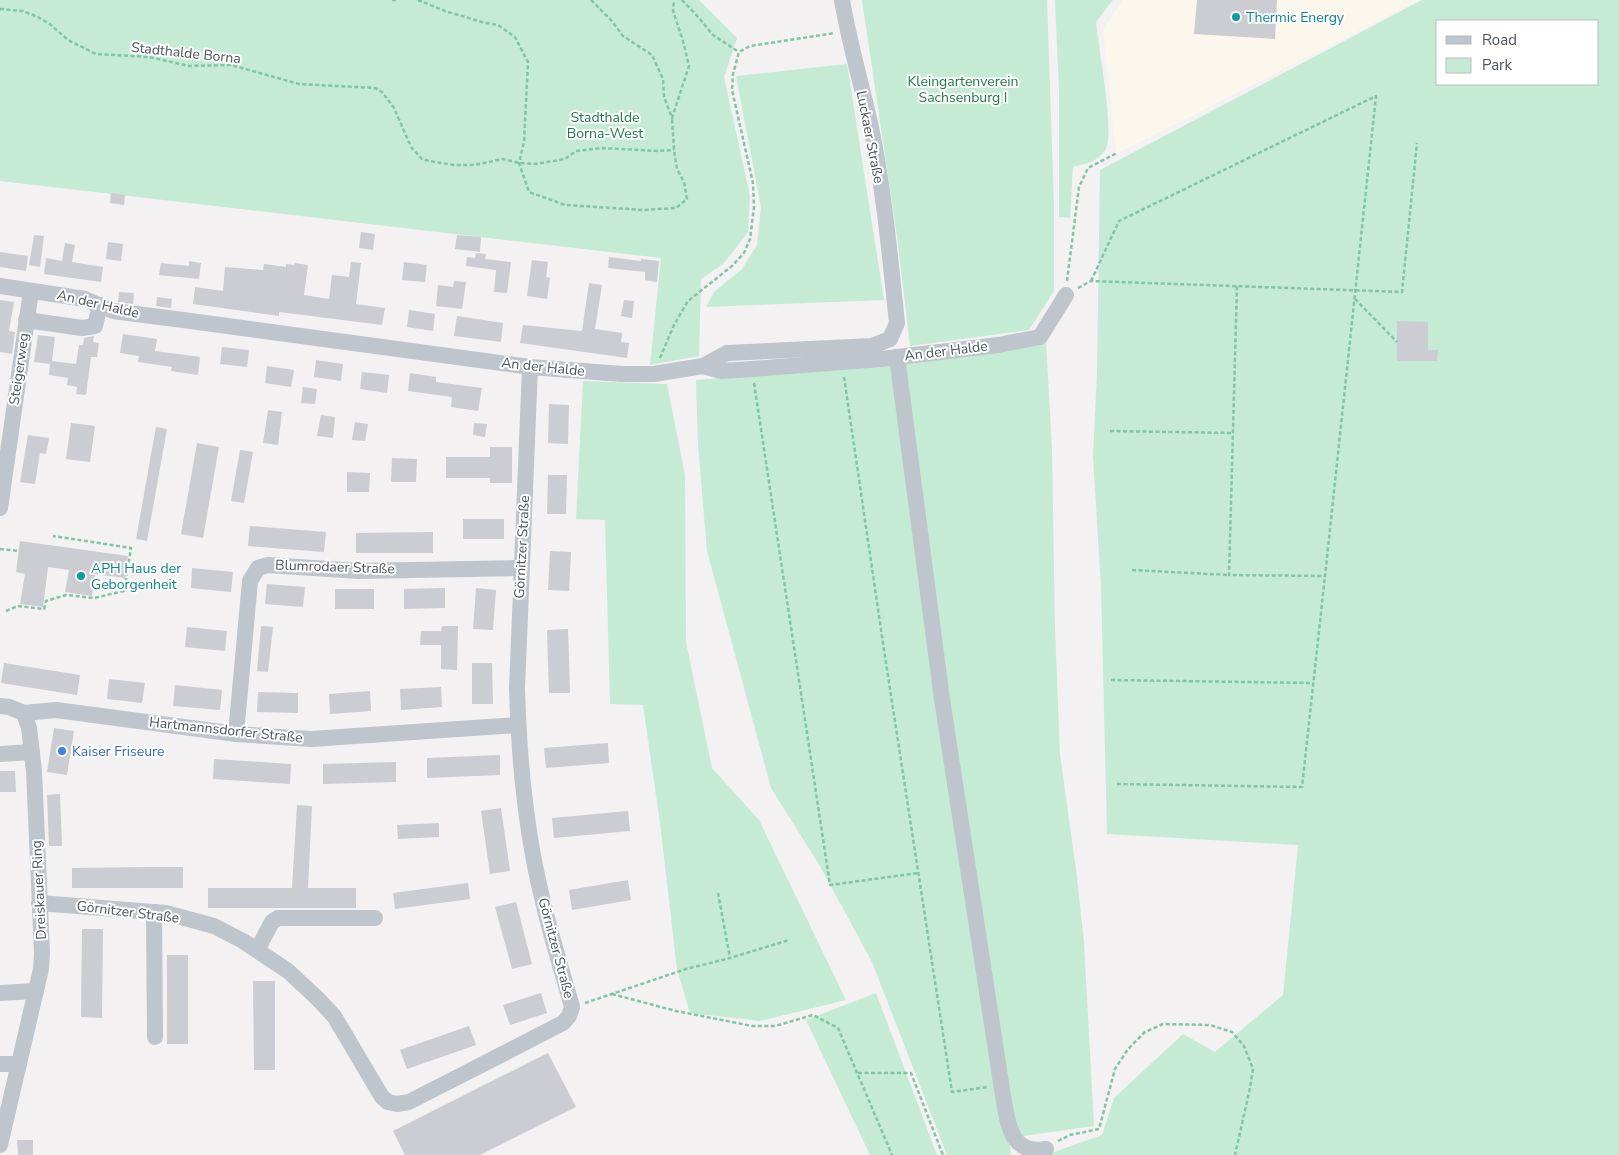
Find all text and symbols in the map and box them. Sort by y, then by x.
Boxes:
place label: Thermic Energy [1246,8,1345,27]
marker: Thermic Energy [1230,11,1242,23]
legend [1436,20,1599,85]
text: Road [1482,30,1517,50]
street label: Stadthalde Borna [130,38,242,68]
text: Park [1482,55,1512,75]
park label: Kleingartenverein Sachsenburg I [908,72,1018,107]
street label: Luckaer Straße [852,89,888,185]
park label: Stadthalde Borna-West [567,108,643,143]
street label: An der Halde [55,285,141,323]
street label: Steigerweg [5,332,33,406]
street label: An der Halde [903,336,989,366]
street label: An der Halde [500,353,586,381]
street label: Görnitzer Straße [510,495,534,599]
street label: Blumrodaer Straße [275,555,395,579]
place label: APH Haus der Geborgenheit [91,559,181,594]
marker: APH Haus der Geborgenheit [75,570,87,582]
street label: Hartmannsdorfer Straße [148,712,304,748]
place label: Kaiser Friseure [72,742,164,761]
marker: Kaiser Friseure [56,745,68,757]
street label: Dreiskauer Ring [27,840,51,940]
street label: Görnitzer Straße [76,896,180,928]
street label: Görnitzer Straße [533,896,579,1000]

